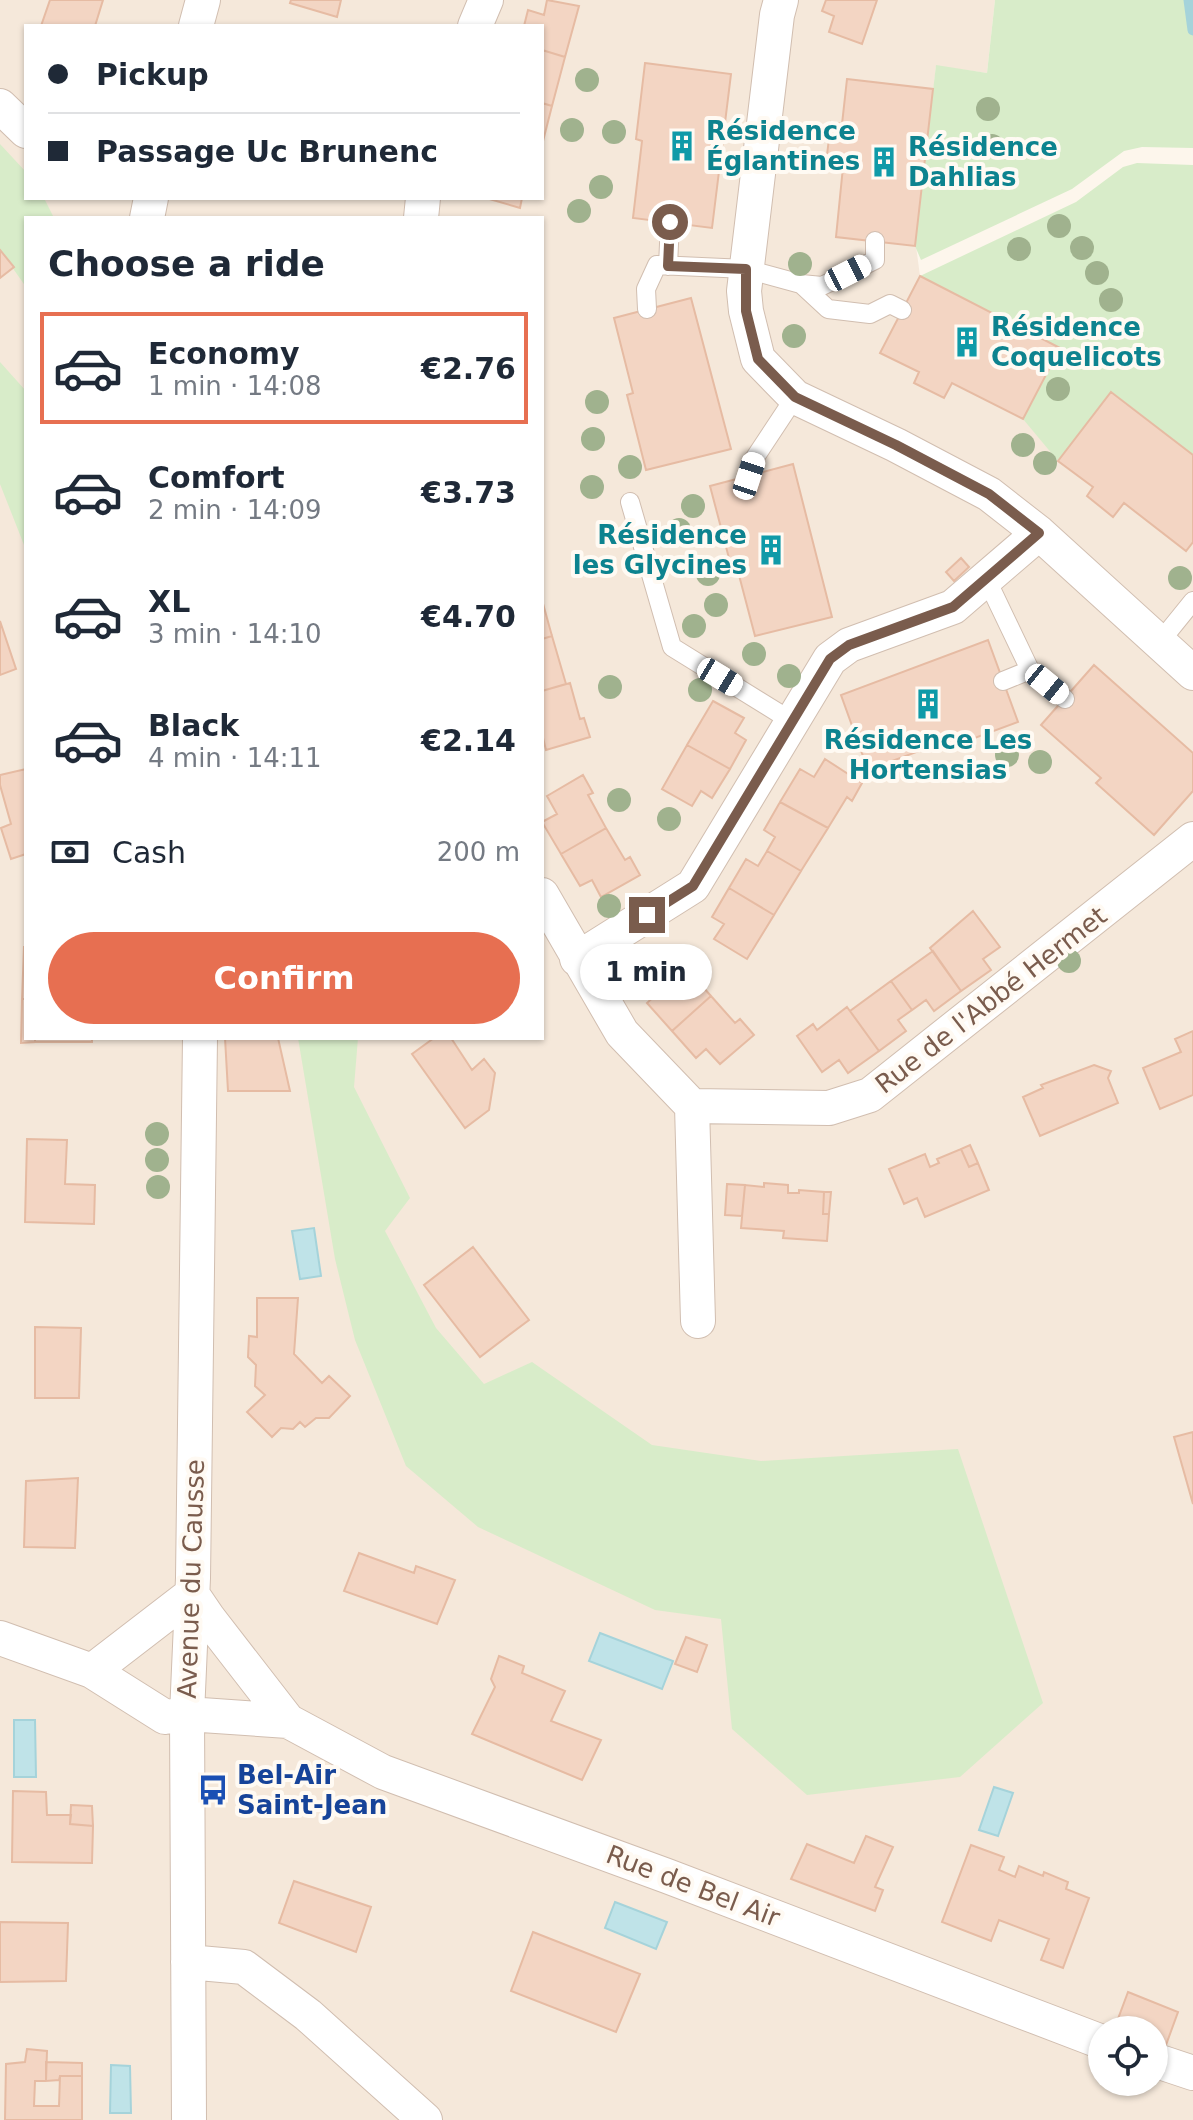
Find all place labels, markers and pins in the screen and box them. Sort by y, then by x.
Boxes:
place label: Résidence Églantines [706,116,860,176]
building icon: Résidence Églantines [665,129,699,163]
place label: Résidence Dahlias [908,132,1058,192]
building icon: Résidence Dahlias [867,145,901,179]
place label: Résidence Coquelicots [991,312,1162,372]
building icon: Résidence Coquelicots [950,325,984,359]
place label: Résidence les Glycines [573,520,747,580]
building icon: Résidence les Glycines [754,533,788,567]
building icon: Résidence Les Hortensias [911,687,945,721]
place label: Résidence Les Hortensias [824,725,1032,785]
place label: Bel-Air Saint-Jean [237,1760,387,1820]
bus stop icon: Bel-Air Saint-Jean [196,1773,230,1807]

